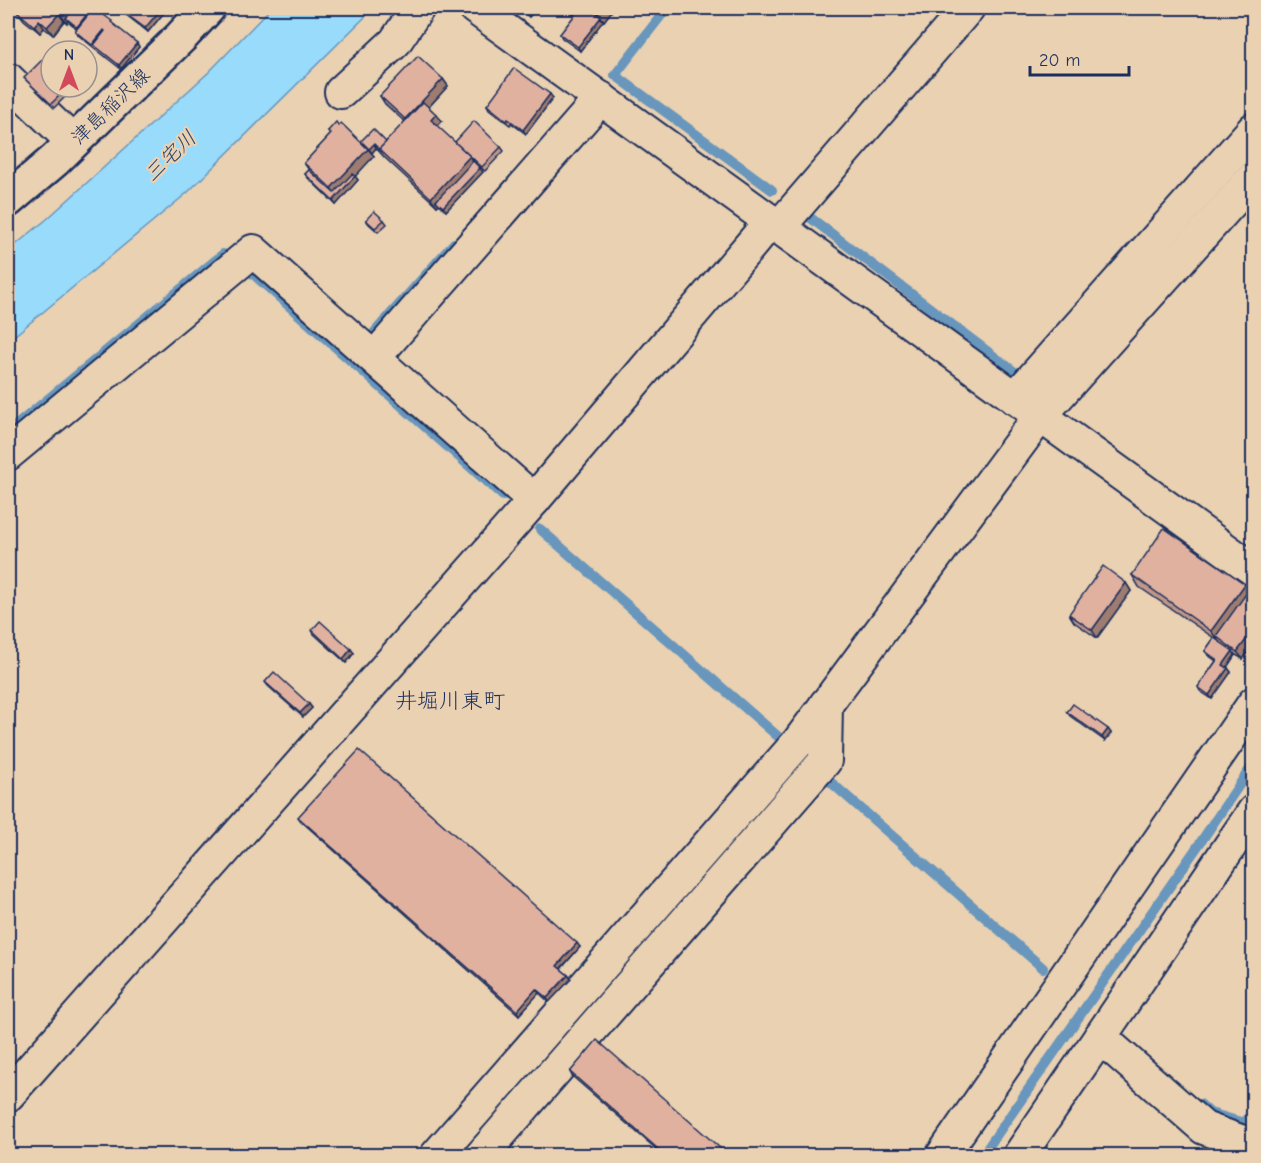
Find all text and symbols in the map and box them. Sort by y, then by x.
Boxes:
north arrow [39,39,99,99]
scale bar [1030,39,1129,77]
text: N [64,46,74,64]
text: 20 m [1039,50,1080,71]
street label: 津島稲沢線 [66,63,154,149]
water label: 三宅川 [139,125,201,187]
district label: 井堀川東町 [395,688,505,714]

